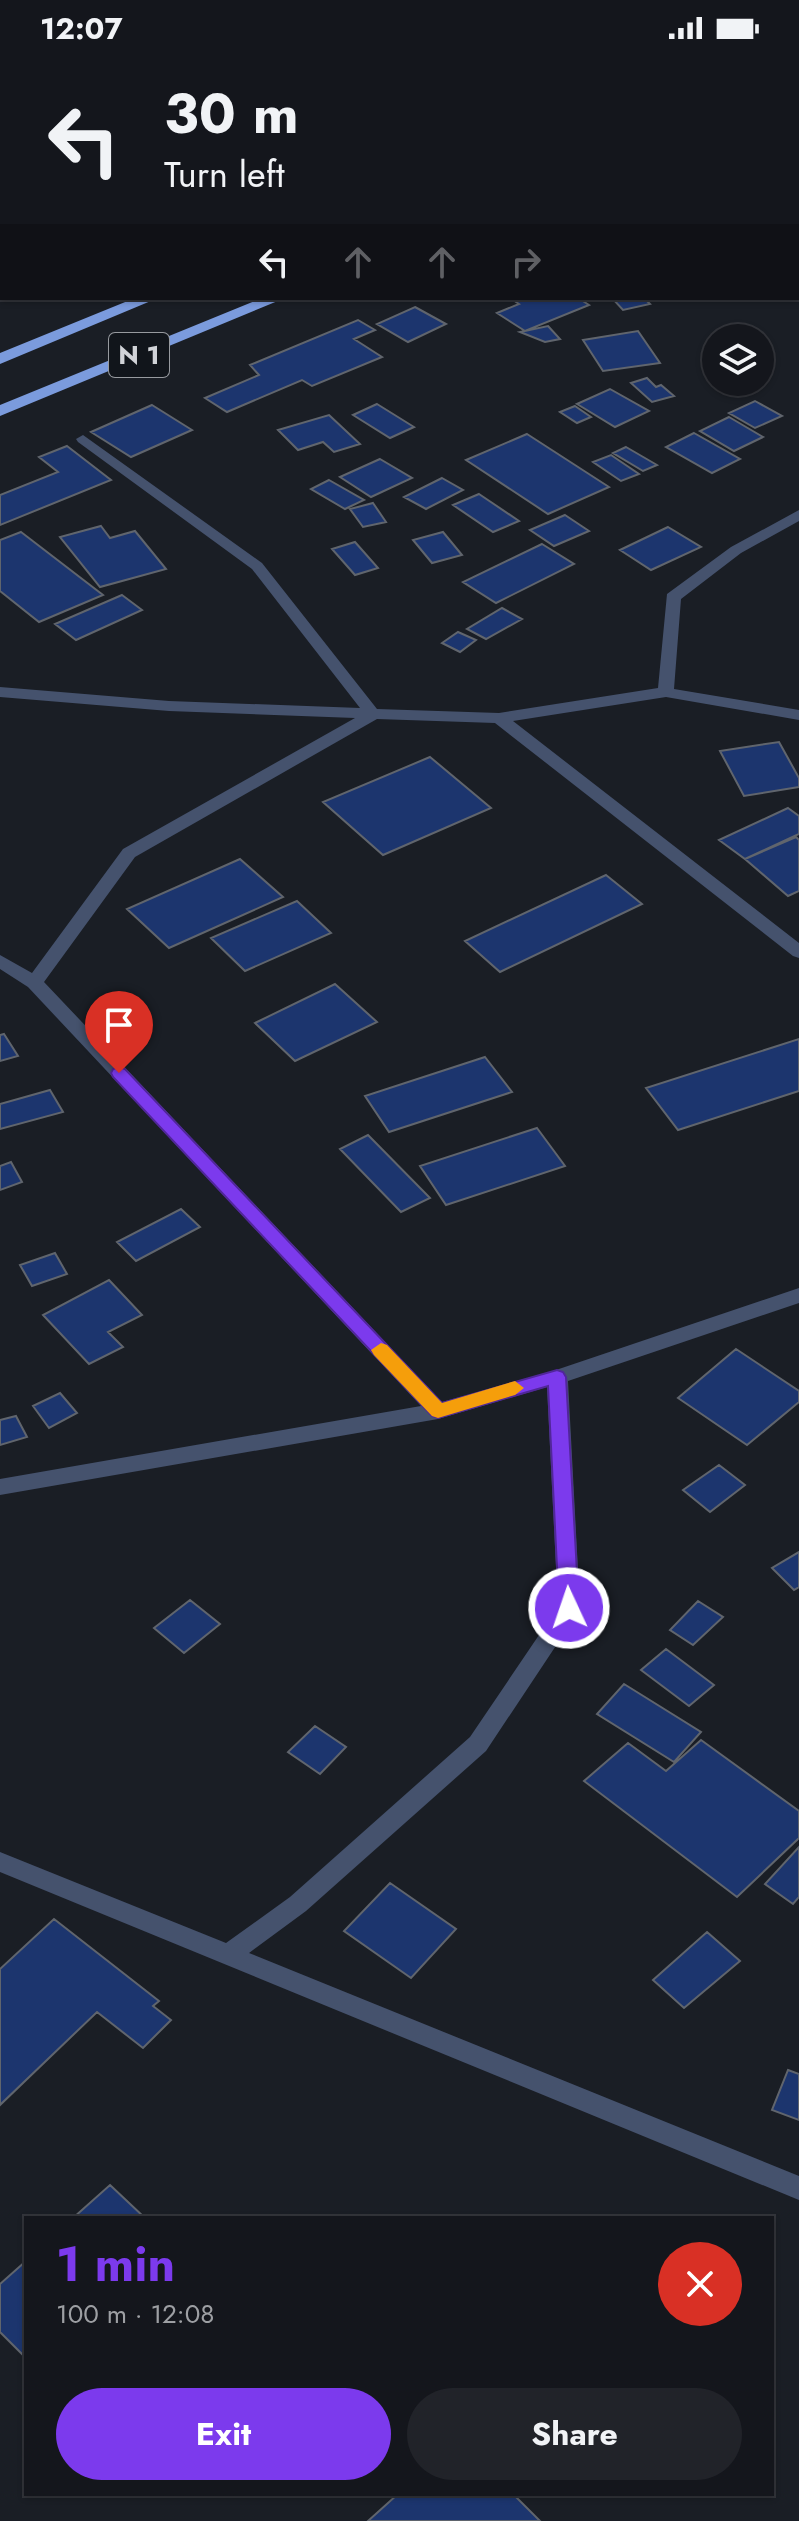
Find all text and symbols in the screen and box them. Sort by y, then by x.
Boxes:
text: 12:07 [40,7,123,50]
text: 30 m [164,73,299,154]
icon: left [32,88,136,192]
text: Turn left [164,148,285,200]
icon: left [252,240,296,284]
icon: ahead [336,240,380,284]
icon: ahead [420,240,464,284]
icon: right [504,240,548,284]
map controls [702,324,774,396]
button: layers [702,324,774,396]
road number: N 1 [109,333,169,377]
pin [85,991,153,1073]
icon: arrive [97,1003,141,1047]
position arrow [527,1566,611,1650]
text: 1 min [56,2230,175,2299]
button: close [658,2242,742,2326]
text: 100 m · 12:08 [56,2295,214,2333]
button: Exit [56,2388,391,2480]
button: Share [407,2388,742,2480]

